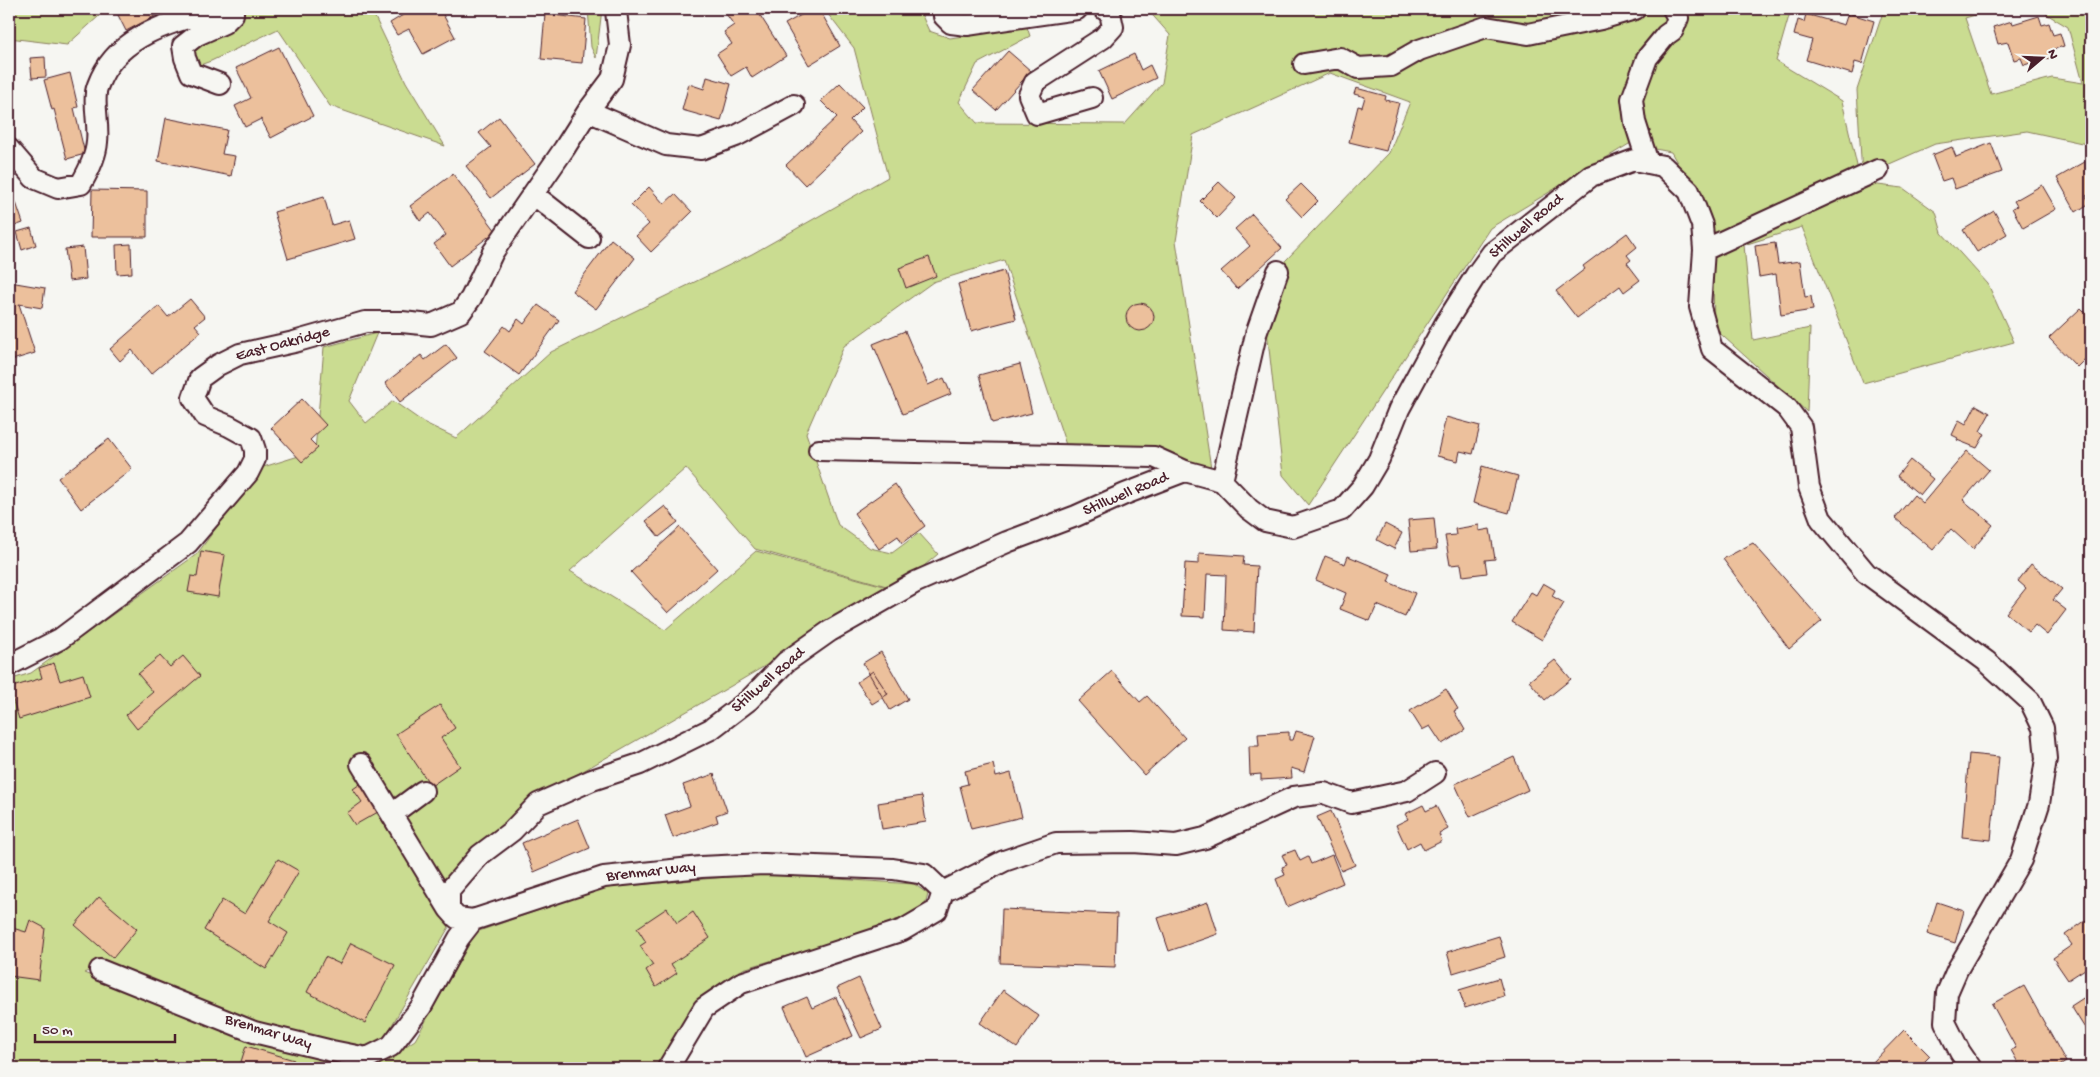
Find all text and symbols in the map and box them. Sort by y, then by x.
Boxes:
north arrow [2018,32,2068,82]
text: N [2042,47,2061,62]
street label: Stillwell Road [1486,189,1569,263]
street label: East Oakridge [234,323,333,367]
street label: Stillwell Road [1080,468,1173,522]
street label: Stillwell Road [728,643,811,718]
street label: Brenmar Way [604,859,697,887]
street label: Brenmar Way [221,1011,314,1055]
scale bar [35,1012,175,1044]
text: 50 m [42,1022,73,1040]

